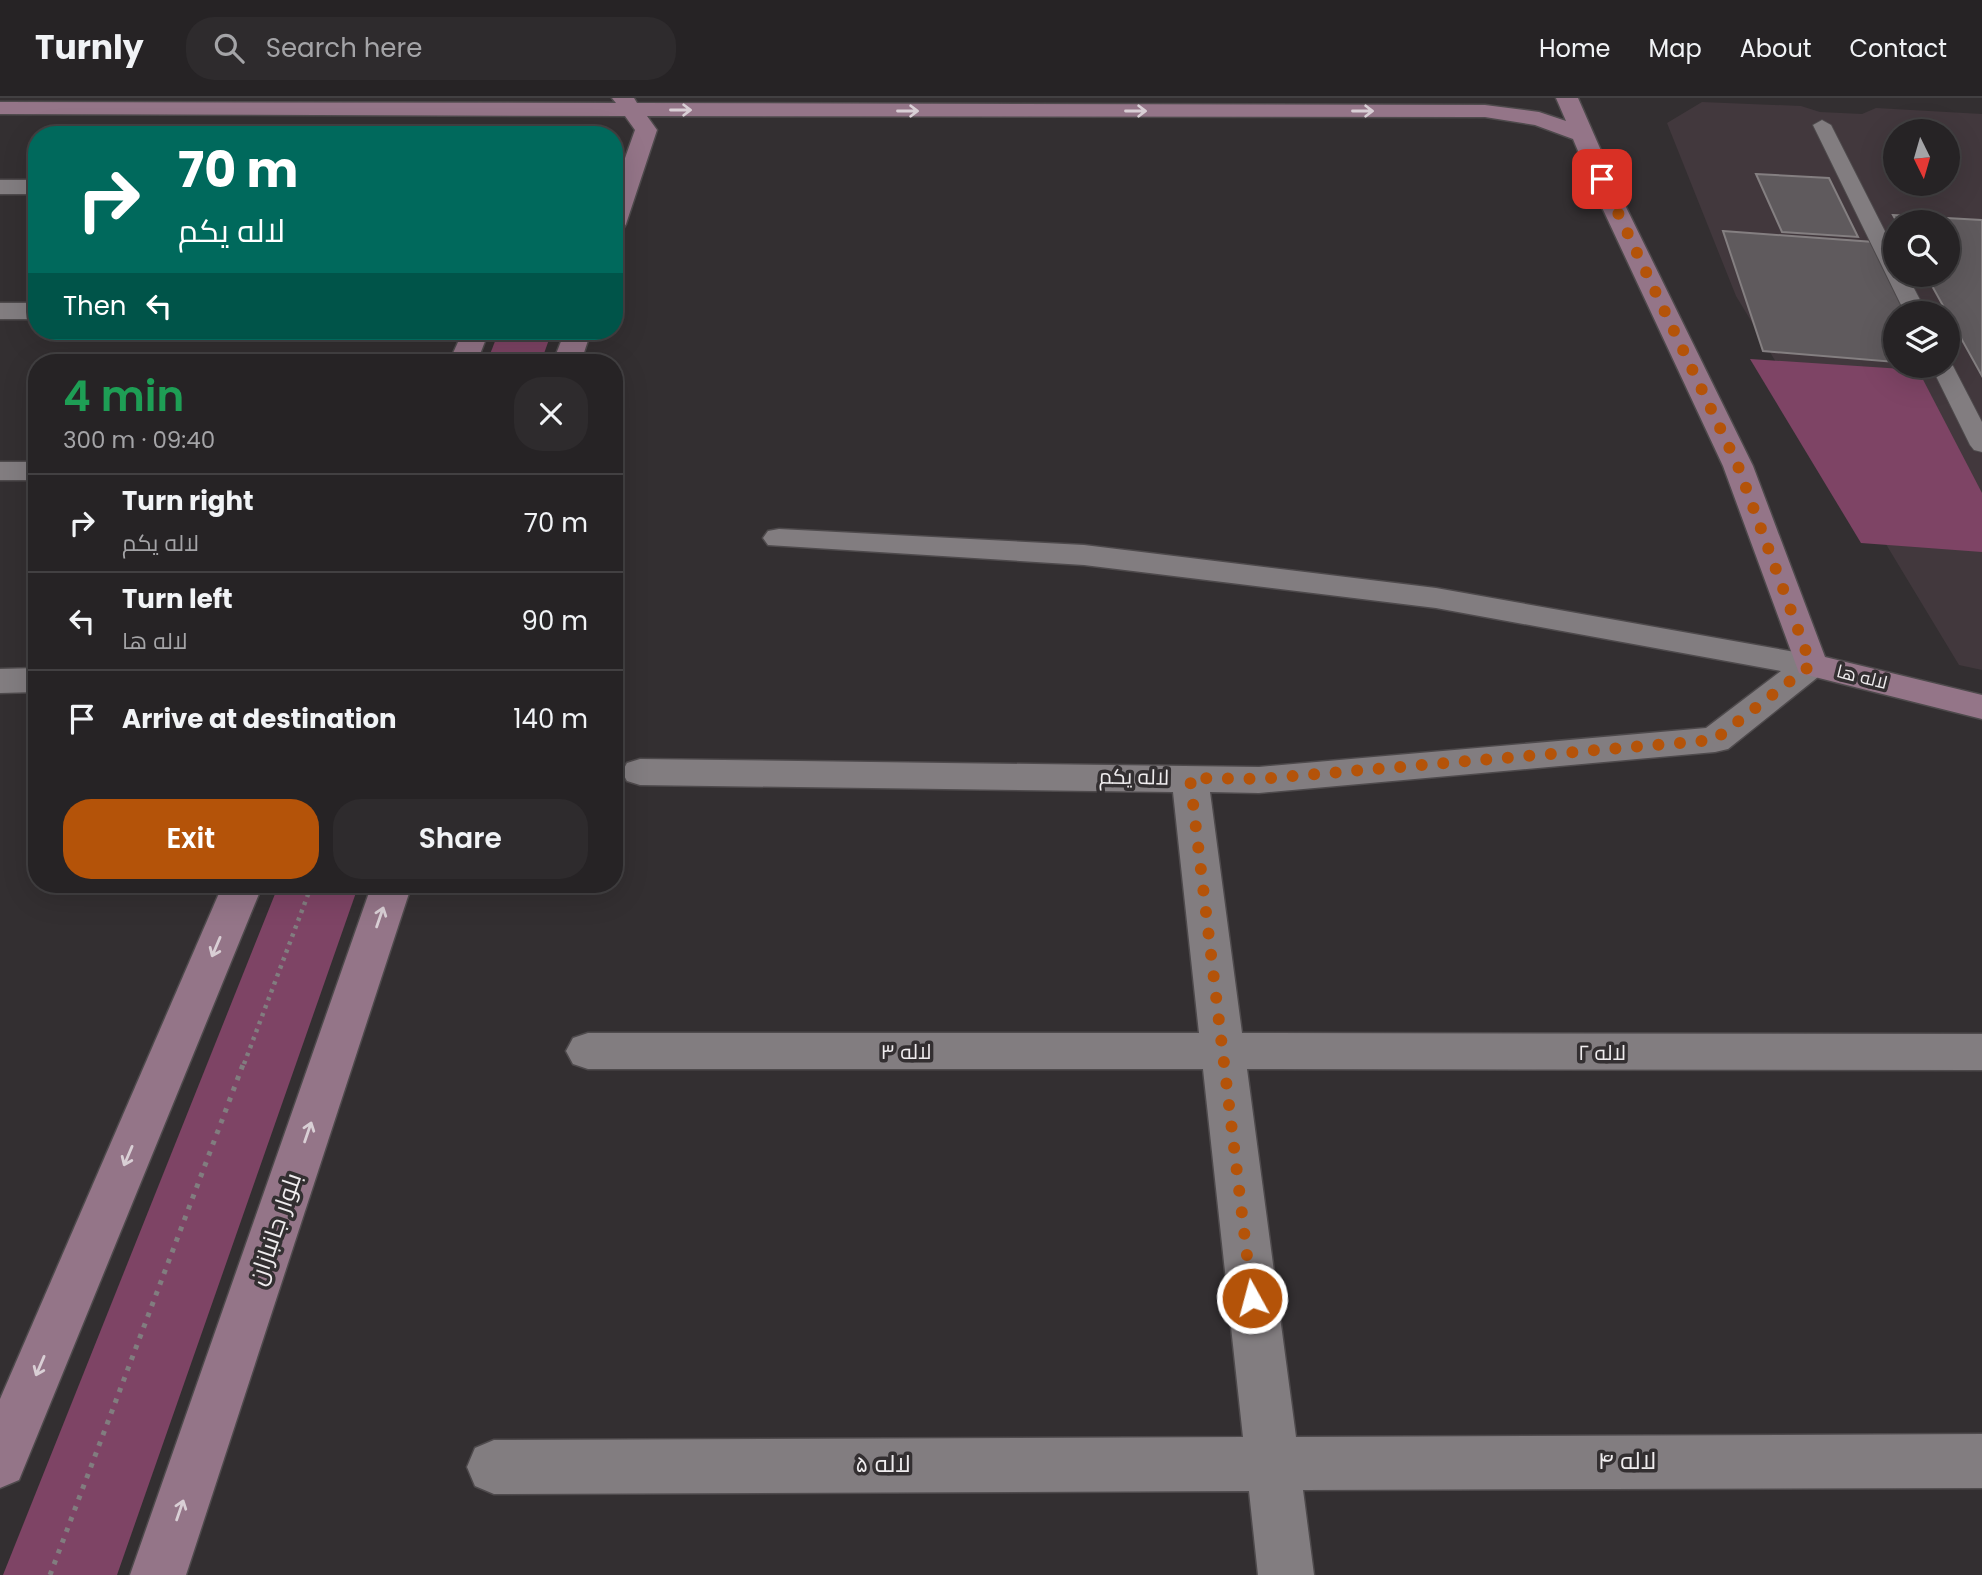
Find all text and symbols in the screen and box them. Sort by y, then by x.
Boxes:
search box [186,17,676,80]
text: Turnly [35,24,144,71]
icon: search [210,29,248,67]
text: Search here [266,30,422,66]
text: Home [1539,32,1611,65]
text: Map [1649,32,1702,65]
text: About [1740,32,1811,65]
text: Contact [1849,32,1947,65]
one-way arrow [669,104,692,117]
one-way arrow [896,104,919,118]
one-way arrow [1124,104,1147,118]
one-way arrow [1351,104,1374,118]
north arrow [1883,119,1960,196]
map controls [1883,119,1960,378]
text: 70 m [178,136,298,204]
pin [1572,149,1632,209]
icon: right [63,154,154,245]
icon: arrive [1583,160,1621,198]
text: لاله یکم [178,208,285,253]
button: search [1883,210,1960,287]
icon: left [140,287,178,325]
text: Then [63,288,126,324]
button: layers [1883,301,1960,378]
text: 4 min [63,367,184,426]
button: close [514,377,588,451]
text: 300 m · 09:40 [63,424,215,456]
text: Turn right [122,483,254,519]
icon: right [63,504,101,542]
text: 70 m [524,505,588,541]
text: لاله یکم [122,527,199,559]
text: Turn left [122,581,233,617]
icon: left [63,602,101,640]
text: 90 m [522,603,588,639]
text: لاله ها [122,625,188,657]
street label: لاله ها [1834,658,1890,695]
icon: arrive [63,700,101,738]
text: Arrive at destination [122,701,397,737]
text: 140 m [513,701,588,737]
street label: لاله یکم [1099,761,1169,792]
button: Exit [63,799,319,879]
button: Share [333,799,588,879]
one-way arrow [375,906,387,928]
one-way arrow [209,935,222,957]
street label: لاله ۳ [880,1037,932,1066]
street label: لاله ۲ [1578,1038,1626,1067]
one-way arrow [302,1122,315,1144]
one-way arrow [121,1145,134,1167]
street label: بلوار جانبازان [240,1168,309,1289]
position arrow [1215,1261,1289,1335]
one-way arrow [33,1355,46,1376]
street label: لاله ۴ [1598,1444,1656,1477]
street label: لاله ۵ [855,1447,911,1480]
one-way arrow [175,1500,187,1522]

